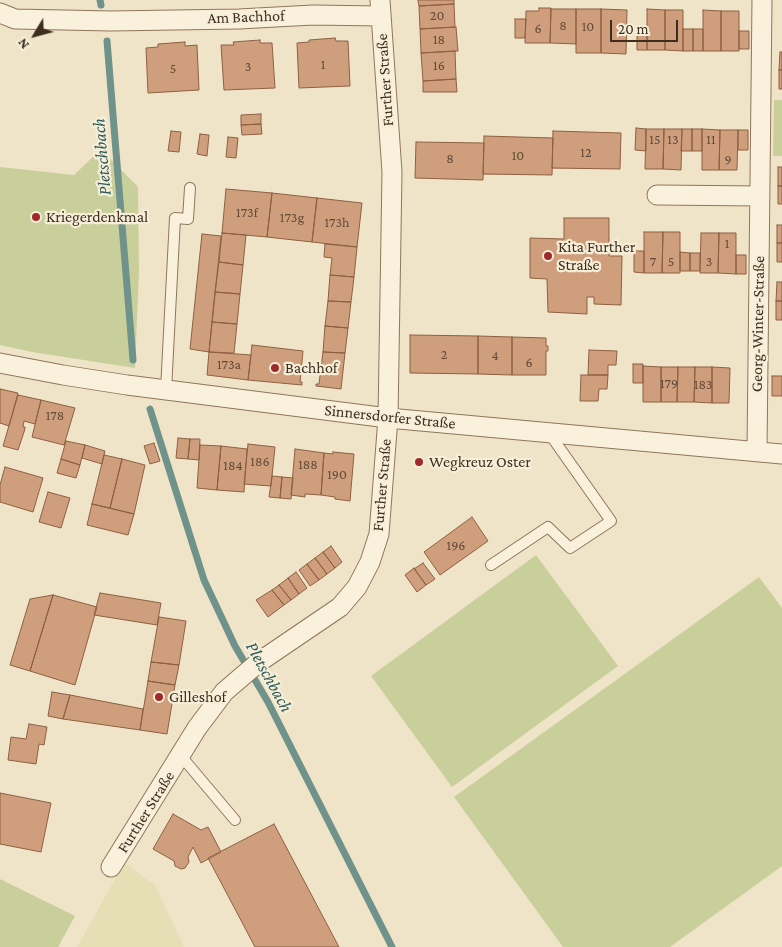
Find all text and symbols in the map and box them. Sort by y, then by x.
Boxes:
street label: Am Bachhof [207,6,285,28]
house number: 20 [430,8,444,24]
north arrow [10,10,60,60]
scale bar [612,10,680,42]
house number: 8 [559,18,567,34]
house number: 10 [582,19,594,35]
house number: 6 [534,21,542,37]
text: 20 m [618,21,649,37]
house number: 18 [433,32,445,48]
street label: Further Straße [372,33,398,127]
text: N [14,35,32,53]
house number: 1 [321,57,325,73]
house number: 16 [433,58,445,74]
house number: 3 [245,59,251,75]
house number: 5 [170,61,176,77]
water label: Pletschbach [88,117,116,197]
house number: 15 [649,132,661,148]
house number: 13 [667,132,679,148]
house number: 11 [706,132,716,148]
house number: 12 [580,145,592,161]
house number: 10 [512,148,524,164]
house number: 8 [446,151,454,167]
house number: 9 [724,152,732,168]
house number: 173f [236,205,258,221]
place label: Kriegerdenkmal [46,207,148,227]
house number: 173g [280,210,304,226]
marker: Kriegerdenkmal [30,211,42,223]
house number: 173h [324,215,350,231]
house number: 1 [725,236,729,252]
place label: Kita Further Straße [558,237,635,275]
marker: Kita Further Straße [542,250,554,262]
house number: 7 [650,254,656,270]
house number: 5 [668,254,674,270]
house number: 3 [706,254,712,270]
street label: Georg-Winter-Straße [747,256,769,392]
house number: 2 [441,347,447,363]
house number: 4 [491,348,499,364]
house number: 6 [525,355,533,371]
house number: 173a [217,357,241,373]
place label: Bachhof [285,358,338,378]
marker: Bachhof [269,362,281,374]
house number: 179 [660,376,678,392]
house number: 183 [694,377,712,393]
street label: Sinnersdorfer Straße [324,401,456,433]
house number: 178 [46,408,64,424]
street label: Further Straße [368,438,396,532]
place label: Wegkreuz Oster [429,452,531,472]
house number: 186 [250,454,270,470]
marker: Wegkreuz Oster [413,456,425,468]
house number: 188 [298,457,318,473]
house number: 184 [223,458,243,474]
house number: 190 [327,467,347,483]
house number: 196 [447,538,465,554]
water label: Pletschbach [241,638,297,716]
place label: Gilleshof [169,687,226,707]
marker: Gilleshof [153,691,165,703]
street label: Further Straße [113,768,179,856]

